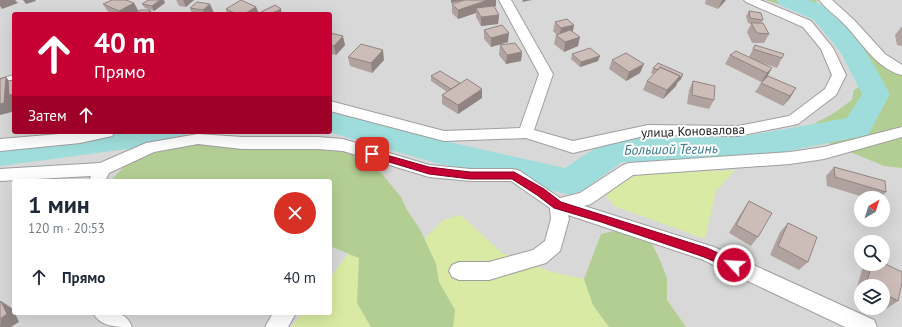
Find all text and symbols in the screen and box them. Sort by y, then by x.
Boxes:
text: 40 m [94,24,155,61]
icon: ahead [28,28,80,80]
text: Прямо [94,60,145,83]
icon: ahead [75,104,97,126]
text: Затем [28,106,67,125]
street label: улица Коновалова [641,121,745,141]
pin [355,137,389,171]
water label: Большой Тегинь [624,139,718,159]
icon: arrive [361,143,383,165]
text: 1 мин [28,189,90,220]
north arrow [854,191,890,227]
map controls [854,191,890,315]
button: close [274,192,316,234]
text: 120 m · 20:53 [28,220,105,237]
button: search [854,235,890,271]
position arrow [713,244,755,286]
icon: ahead [28,266,50,288]
text: Прямо [62,268,105,287]
text: 40 m [283,268,316,287]
button: layers [854,279,890,315]

